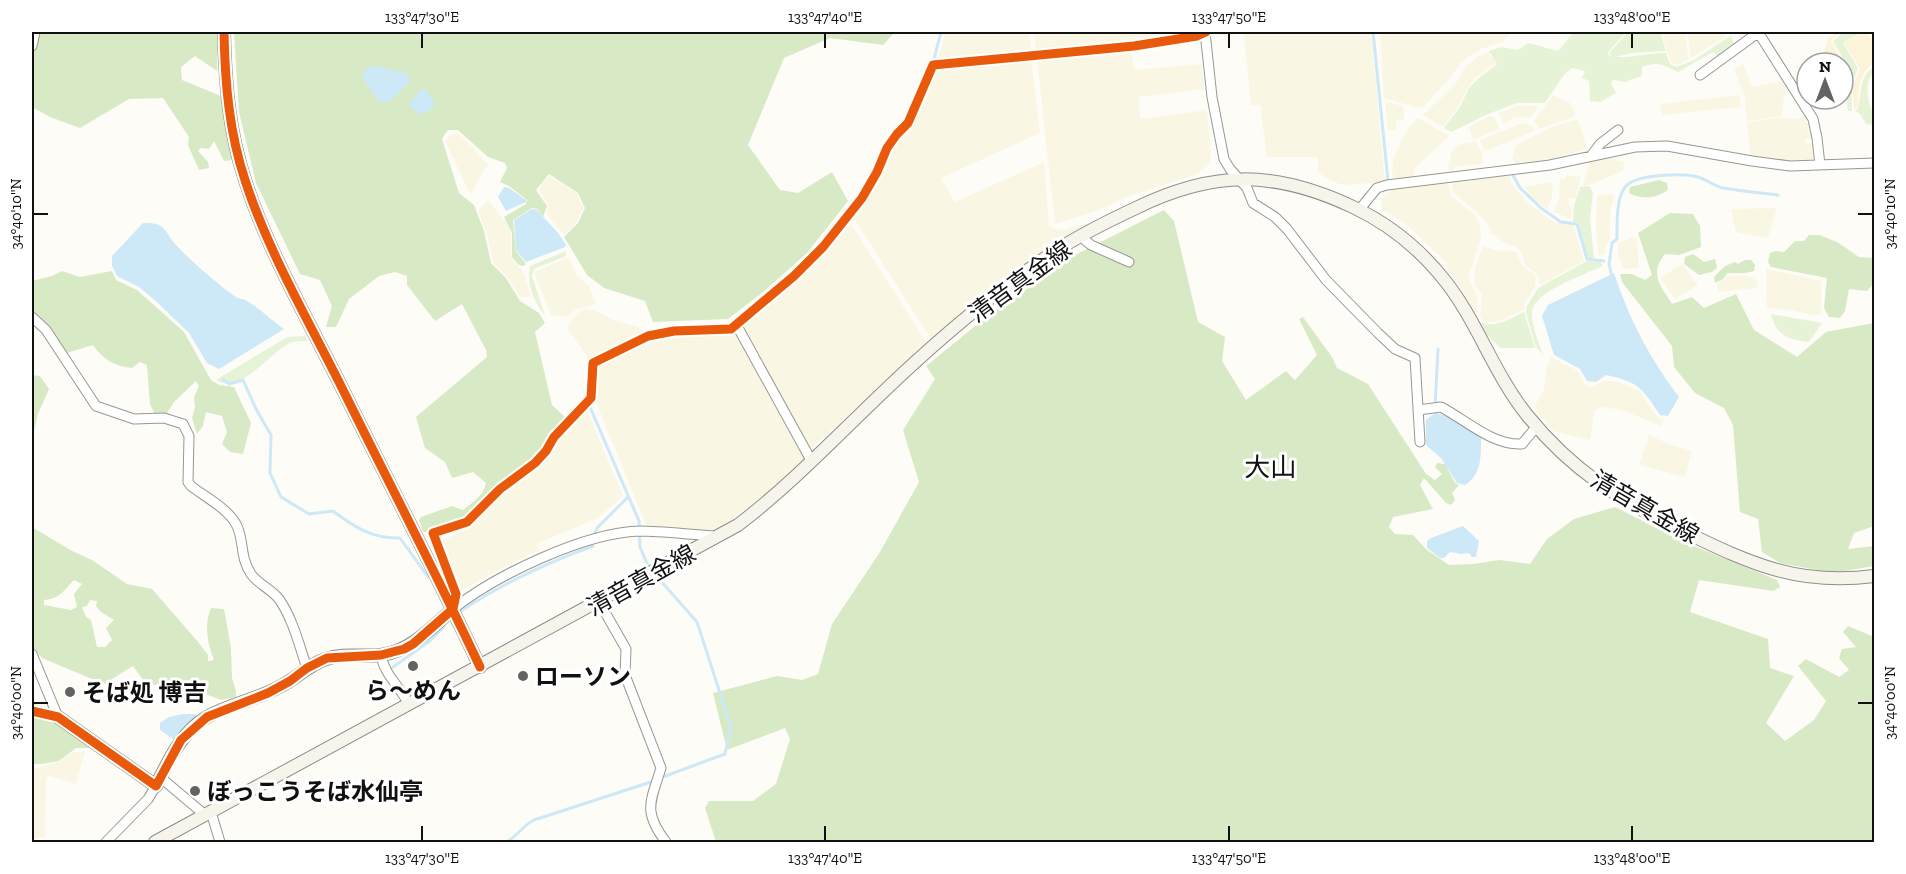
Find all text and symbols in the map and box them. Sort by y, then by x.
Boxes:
text: 133°47'30"E [385,8,459,26]
text: 133°47'40"E [788,8,862,26]
text: 133°47'50"E [1192,8,1266,26]
text: 133°48'00"E [1594,8,1670,26]
north arrow [1795,51,1855,111]
text: N [1819,57,1831,76]
text: 34°40'10"N [7,178,25,250]
text: 34°40'10"N [1881,178,1899,250]
street label: 清音真金線 [963,234,1077,328]
district label: 大山 [1244,451,1296,483]
street label: 清音真金線 [1586,464,1704,550]
street label: 清音真金線 [581,538,701,622]
marker: ら～めん [406,659,420,673]
place label: ローソン [535,662,631,691]
text: 34°40'00"N [7,666,25,740]
text: 34°40'00"N [1881,666,1899,740]
marker: ローソン [516,669,530,683]
place label: ら～めん [365,676,461,705]
place label: そば処 博吉 [82,678,207,707]
marker: そば処 博吉 [63,685,77,699]
place label: ぼっこうそば水仙亭 [207,777,423,806]
marker: ぼっこうそば水仙亭 [188,784,202,798]
text: 133°47'30"E [385,849,459,867]
text: 133°47'40"E [788,849,862,867]
text: 133°47'50"E [1192,849,1266,867]
text: 133°48'00"E [1594,849,1670,867]

